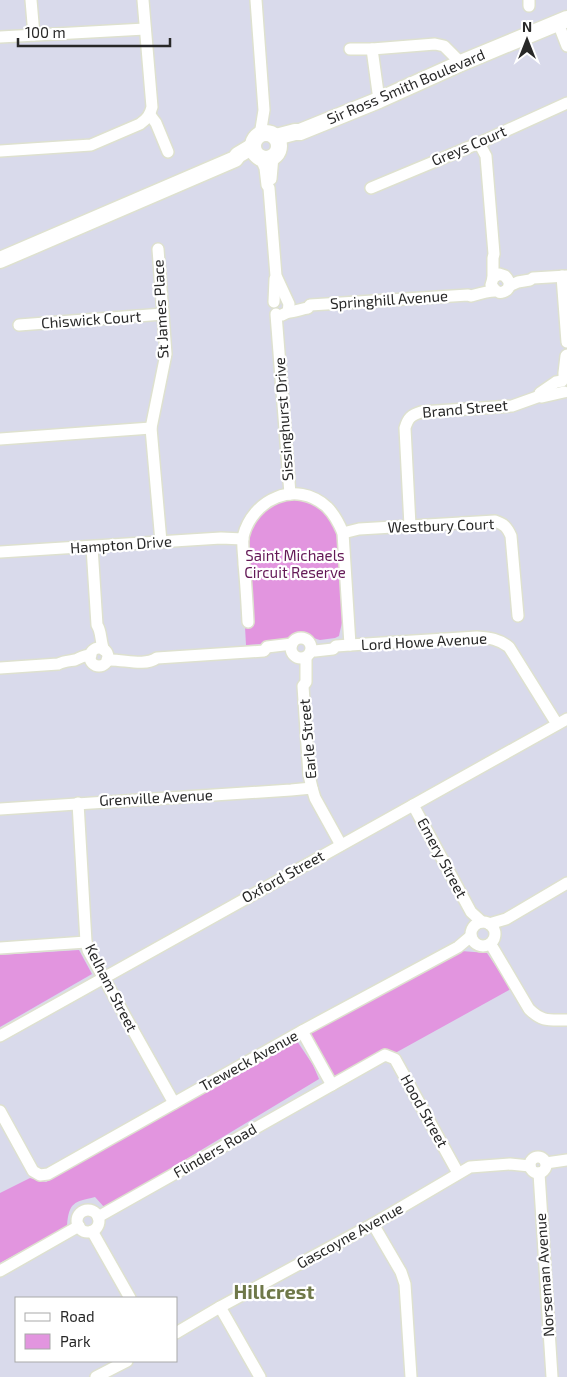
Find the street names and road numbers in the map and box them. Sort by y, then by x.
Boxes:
street label: Sir Ross Smith Boulevard [324,45,487,128]
street label: Greys Court [428,121,509,169]
street label: St James Place [148,259,172,359]
street label: Springhill Avenue [329,286,448,312]
street label: Chiswick Court [40,307,142,331]
street label: Sissinghurst Drive [270,357,296,481]
street label: Brand Street [421,395,509,421]
street label: Westbury Court [387,514,495,536]
street label: Hampton Drive [69,531,172,557]
street label: Lord Howe Avenue [361,629,487,653]
street label: Earle Street [295,698,319,780]
street label: Grenville Avenue [99,785,213,809]
street label: Emery Street [414,814,472,901]
street label: Oxford Street [238,846,327,906]
street label: Kelham Street [82,941,142,1035]
street label: Treweck Avenue [196,1026,301,1095]
street label: Hood Street [397,1071,452,1150]
street label: Flinders Road [170,1119,259,1181]
street label: Gascoyne Avenue [293,1198,406,1272]
street label: Norseman Avenue [531,1213,557,1338]

